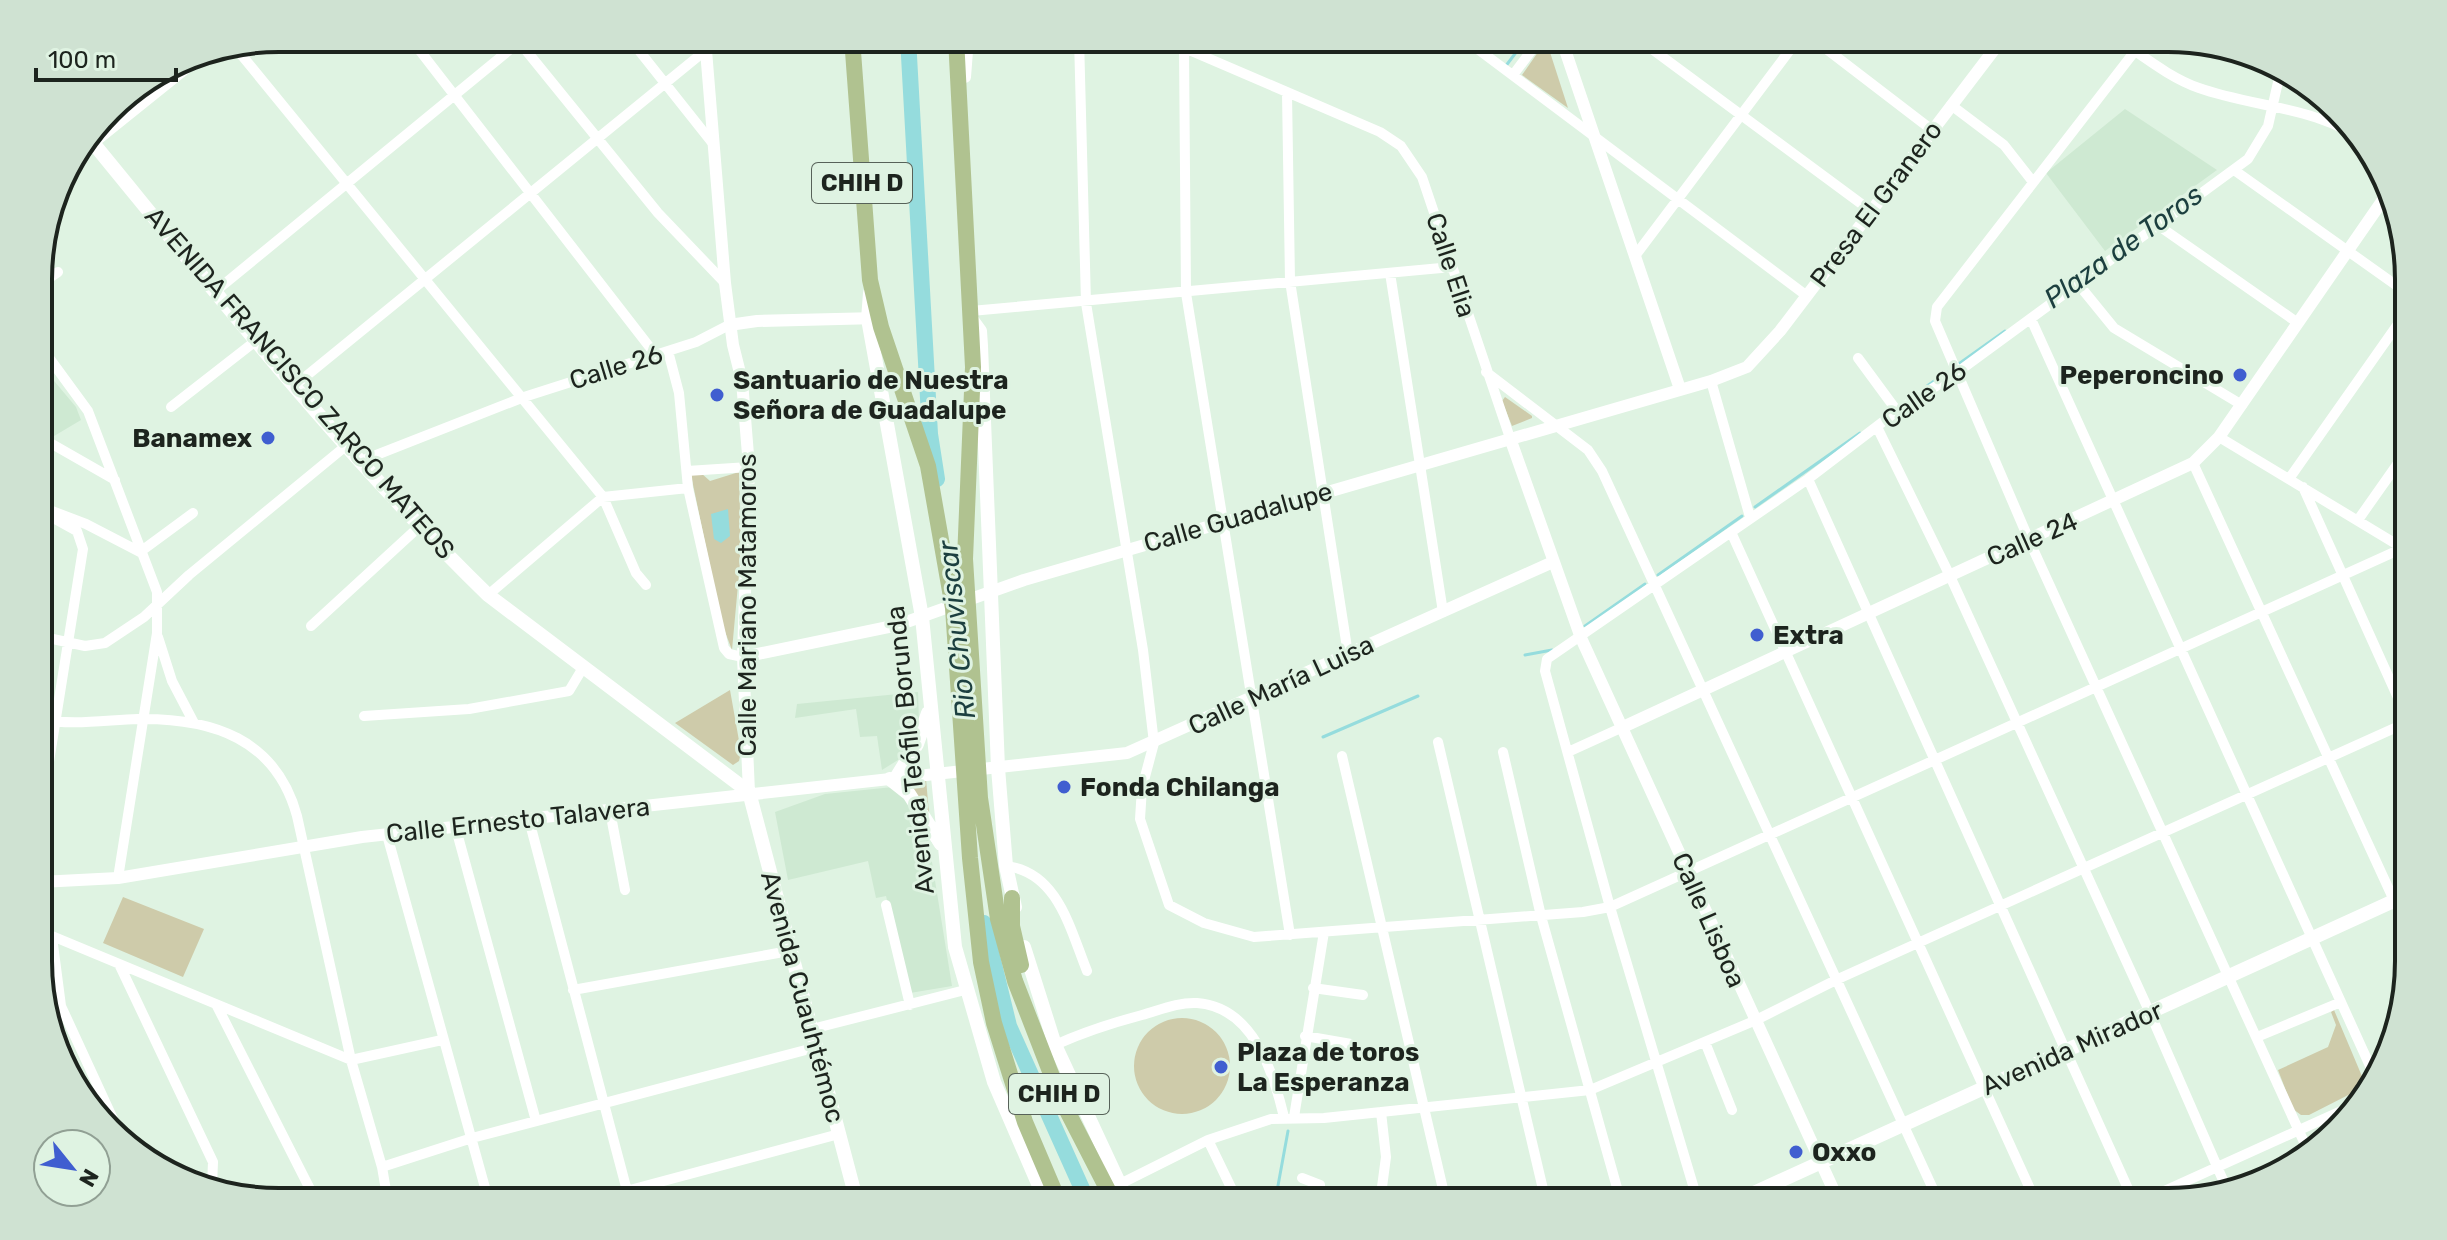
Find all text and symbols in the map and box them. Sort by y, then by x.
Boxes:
scale bar [36,32,176,82]
text: 100 m [48,46,116,74]
street label: Presa El Granero [1804,115,1949,293]
road number: CHIH D [812,163,912,203]
water label: Plaza de Toros [2038,178,2209,315]
street label: AVENIDA FRANCISCO ZARCO MATEOS [138,201,461,566]
street label: Calle Elia [1419,209,1482,321]
street label: Calle 26 [566,339,667,396]
street label: Calle 26 [1876,355,1973,436]
place label: Peperoncino [2060,360,2224,391]
place label: Santuario de Nuestra Señora de Guadalupe [733,365,1009,426]
marker: Peperoncino [2231,366,2249,384]
marker: Santuario de Nuestra Señora de Guadalupe [708,386,726,404]
place label: Banamex [132,423,252,454]
marker: Banamex [259,429,277,447]
street label: Calle Mariano Matamoros [732,453,763,757]
street label: Calle Guadalupe [1140,476,1336,559]
street label: Calle 24 [1982,506,2083,573]
water label: Rio Chuviscar [931,538,982,721]
street label: Avenida Teófilo Borunda [880,604,941,896]
place label: Extra [1773,620,1844,651]
marker: Extra [1748,626,1766,644]
street label: Calle María Luisa [1184,629,1379,742]
place label: Fonda Chilanga [1080,772,1280,803]
marker: Fonda Chilanga [1055,778,1073,796]
street label: Calle Ernesto Talavera [385,791,652,850]
street label: Calle Lisboa [1665,848,1752,992]
street label: Avenida Cuauhtémoc [754,868,851,1126]
street label: Avenida Mirador [1977,995,2167,1102]
place label: Plaza de toros La Esperanza [1237,1037,1419,1098]
marker: Plaza de toros La Esperanza [1212,1058,1230,1076]
road number: CHIH D [1009,1074,1109,1114]
north arrow [32,1128,112,1208]
place label: Oxxo [1812,1137,1876,1168]
marker: Oxxo [1787,1143,1805,1161]
text: N [73,1164,105,1191]

